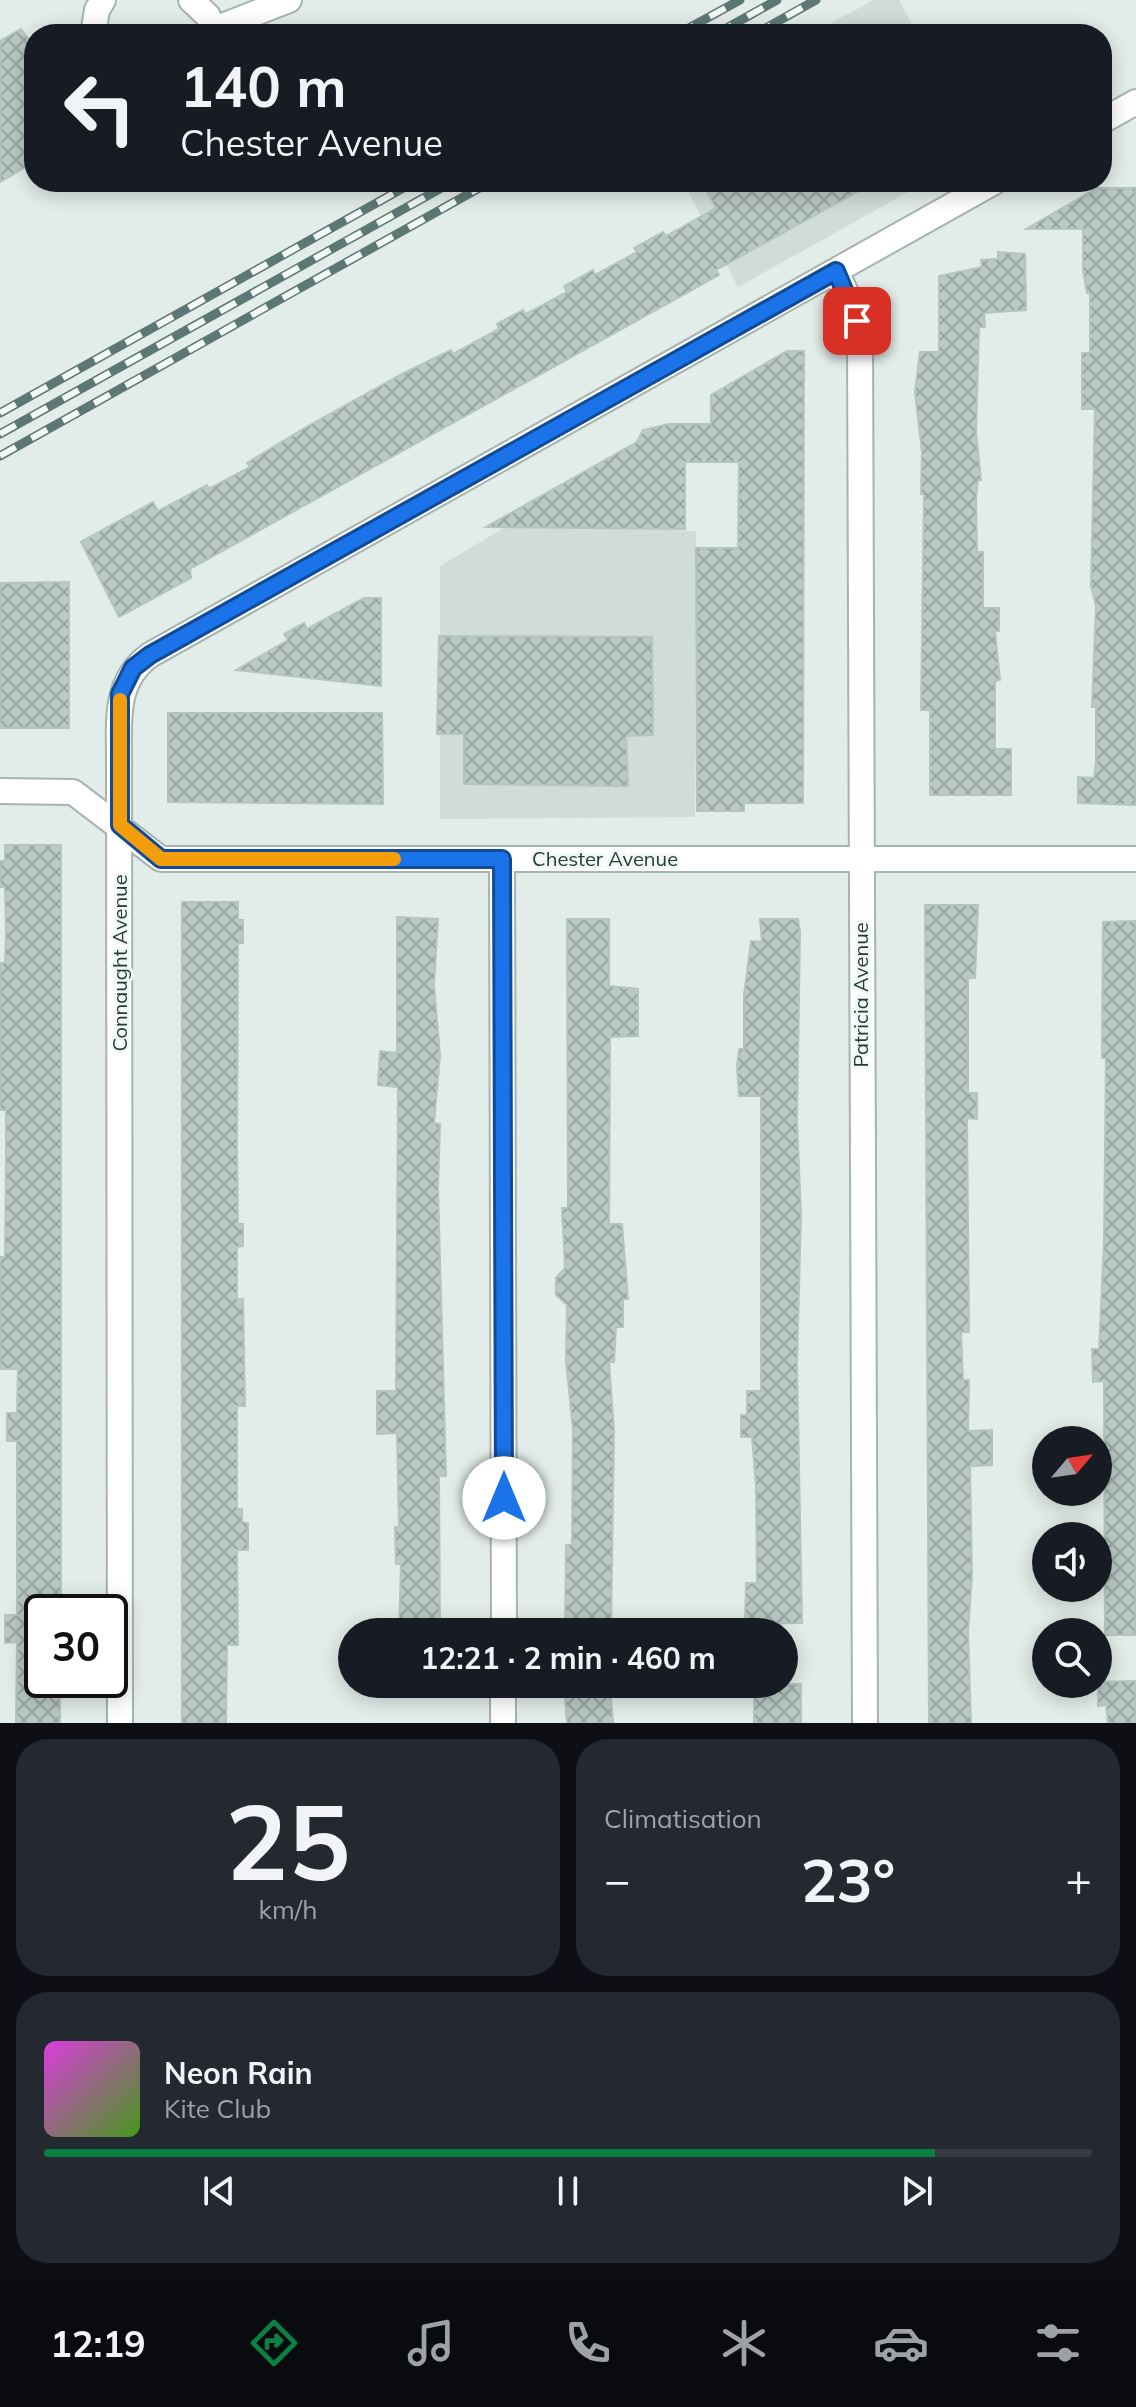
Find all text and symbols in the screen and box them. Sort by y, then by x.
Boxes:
text: 140 m [180,51,347,121]
icon: left [48,56,152,160]
text: Chester Avenue [180,120,443,165]
pin [823,287,891,355]
icon: arrive [835,299,879,343]
street label: Chester Avenue [532,846,678,871]
street label: Connaught Avenue [107,874,132,1052]
street label: Patricia Avenue [848,922,873,1068]
north arrow [1032,1426,1112,1506]
map controls [1032,1426,1112,1698]
position arrow [462,1456,546,1540]
button: sound [1032,1522,1112,1602]
speed limit sign: 30 [24,1594,128,1698]
button: search [1032,1618,1112,1698]
text: 12:21 · 2 min · 460 m [420,1639,716,1677]
text: 25 [226,1775,350,1906]
text: Climatisation [604,1802,762,1835]
text: 23° [801,1842,895,1917]
text: − [604,1852,630,1907]
text: + [1066,1852,1092,1907]
text: km/h [259,1893,317,1926]
text: Neon Rain [164,2054,313,2092]
text: Kite Club [164,2092,271,2125]
icon: previous [197,2169,241,2213]
icon: pause [546,2169,590,2213]
icon: next [895,2169,939,2213]
icon: directions [246,2315,302,2371]
icon: music [403,2315,459,2371]
icon: phone [560,2315,616,2371]
icon: climate [716,2315,772,2371]
icon: car [873,2315,929,2371]
icon: filters [1030,2315,1086,2371]
text: 12:19 [50,2321,146,2366]

